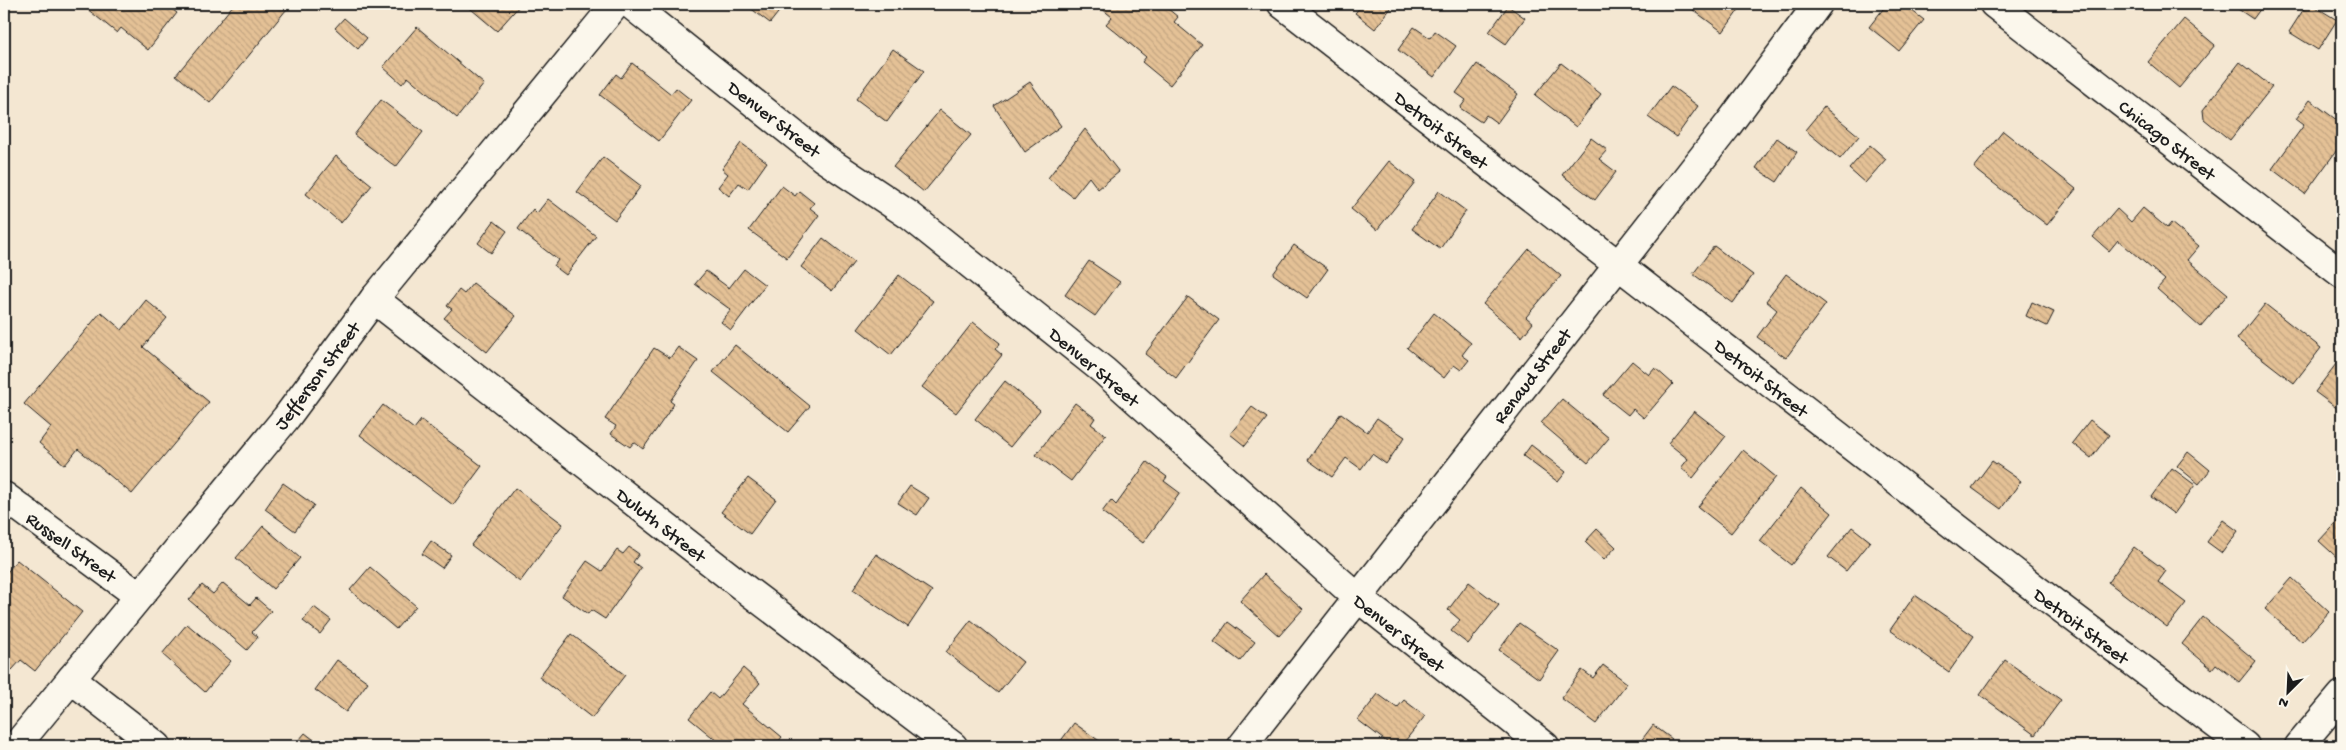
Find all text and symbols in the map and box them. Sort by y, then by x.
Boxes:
street label: Denver Street [720,76,826,165]
street label: Detroit Street [1386,87,1493,177]
street label: Chicago Street [2112,97,2221,188]
street label: Jefferson Street [271,317,368,436]
street label: Denver Street [1041,323,1144,415]
street label: Renaud Street [1489,323,1579,429]
street label: Detroit Street [1706,335,1813,425]
street label: Duluth Street [609,483,711,570]
street label: Russell Street [20,508,121,591]
street label: Detroit Street [2026,583,2134,673]
street label: Denver Street [1346,590,1450,680]
north arrow [2264,668,2314,718]
text: N [2276,692,2291,711]

